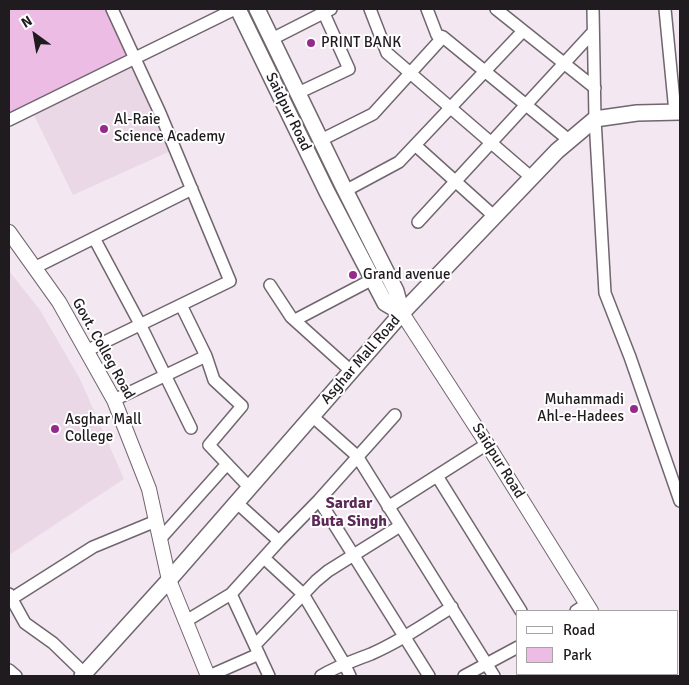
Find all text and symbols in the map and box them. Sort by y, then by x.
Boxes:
north arrow [10,10,60,60]
text: N [18,12,35,32]
place label: PRINT BANK [321,34,401,52]
marker: PRINT BANK [305,37,317,49]
street label: Saidpur Road [261,70,315,154]
place label: Al-Raie Science Academy [114,111,225,146]
marker: Al-Raie Science Academy [98,123,110,135]
place label: Grand avenue [363,266,450,284]
marker: Grand avenue [347,269,359,281]
street label: Govt. Colleg Road [68,295,138,403]
street label: Asghar Mall Road [317,312,405,408]
place label: Muhammadi Ahl-e-Hadees [537,391,624,426]
marker: Muhammadi Ahl-e-Hadees [628,403,640,415]
place label: Asghar Mall College [65,411,142,446]
street label: Saidpur Road [468,420,528,502]
marker: Asghar Mall College [49,423,61,435]
district label: Sardar Buta Singh [311,494,387,532]
legend [516,610,679,675]
text: Road [563,621,595,639]
text: Park [563,646,592,664]

